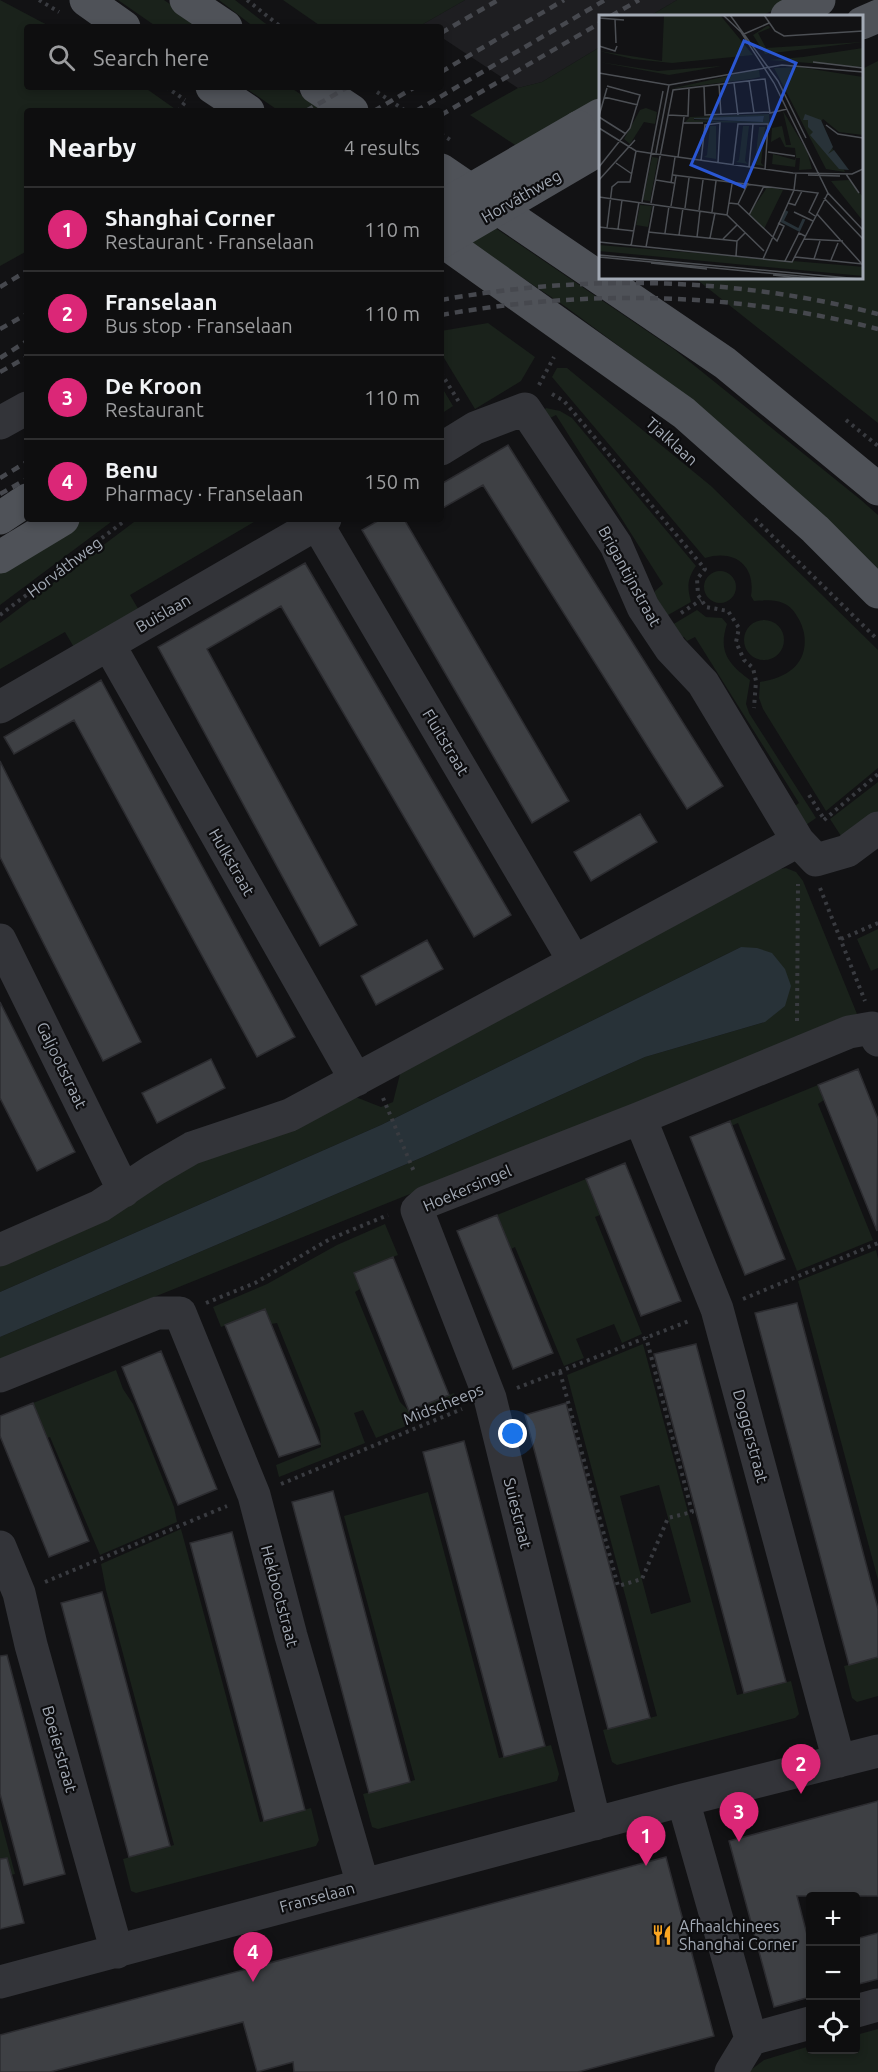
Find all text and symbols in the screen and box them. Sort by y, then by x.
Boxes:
inset map [599,15,863,279]
search box [24,24,444,90]
icon: search [45,41,78,74]
text: Search here [93,45,209,70]
text: Nearby [48,133,136,162]
text: 4 results [344,136,420,159]
street label: Horváthweg [478,166,564,226]
text: Shanghai Corner [105,205,275,230]
text: 1 [62,218,73,241]
text: 110 m [364,218,420,241]
text: Restaurant · Franselaan [105,230,314,253]
text: Franselaan [105,289,217,314]
text: 2 [62,302,73,325]
text: 110 m [364,302,420,325]
text: Bus stop · Franselaan [105,314,293,337]
text: De Kroon [105,373,202,398]
text: 3 [62,386,73,409]
text: 110 m [364,386,420,409]
text: Restaurant [105,398,204,421]
street label: Tjalklaan [643,413,701,469]
text: Benu [105,457,158,482]
text: 4 [62,470,73,493]
text: 150 m [364,470,420,493]
text: Pharmacy · Franselaan [105,482,303,505]
street label: Brigantijnstraat [595,523,665,630]
street label: Horváthweg [23,533,105,601]
street label: Buislaan [133,590,193,636]
street label: Fluitstraat [419,706,473,779]
street label: Hulkstraat [206,825,259,899]
street label: Galjootstraat [33,1019,91,1112]
street label: Hoekersingel [420,1161,514,1215]
street label: Midscheeps [400,1380,486,1428]
street label: Doggerstraat [730,1387,772,1485]
your location [498,1419,527,1448]
street label: Suiestraat [501,1476,536,1551]
street label: Hekbootstraat [258,1543,302,1649]
street label: Boeierstraat [39,1704,81,1795]
pin: 2 [782,1744,820,1794]
pin: 3 [720,1792,758,1842]
pin: 1 [626,1816,666,1866]
street label: Franselaan [277,1878,357,1916]
map controls [806,1892,860,2054]
button: + [806,1892,860,1946]
place label: Afhaalchinees Shanghai Corner [679,1917,797,1953]
restaurant icon: Afhaalchinees Shanghai Corner [650,1923,674,1947]
pin: 4 [234,1932,272,1982]
button: − [806,1946,860,2000]
button: locate [806,2000,860,2054]

